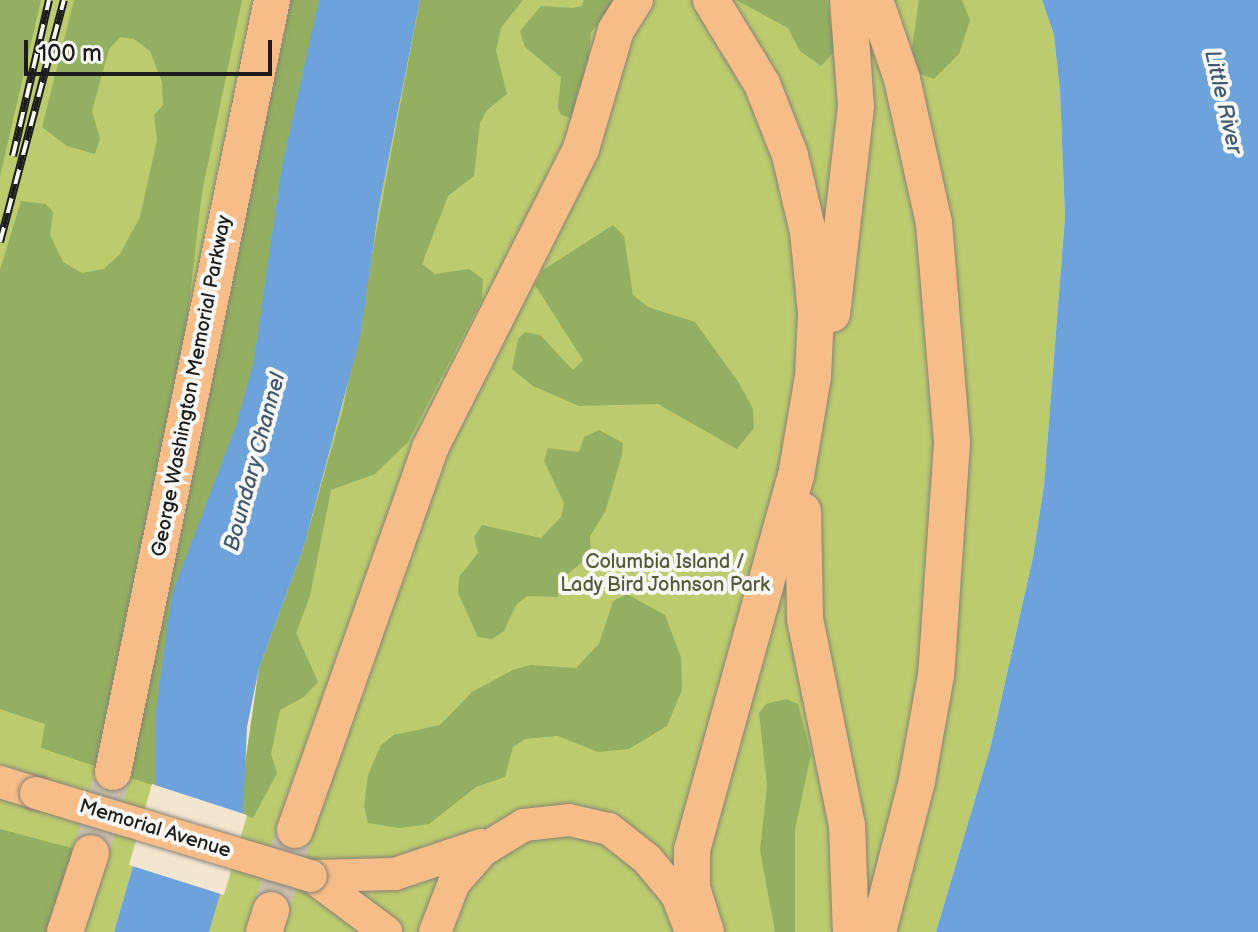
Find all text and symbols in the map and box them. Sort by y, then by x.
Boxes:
scale bar [28,24,276,74]
text: 100 m [38,39,102,68]
water label: Little River [1198,48,1248,156]
street label: George Washington Memorial Parkway [147,213,237,559]
water label: Boundary Channel [218,369,292,555]
park label: Columbia Island / Lady Bird Johnson Park [559,550,771,597]
street label: Memorial Avenue [76,795,234,863]

